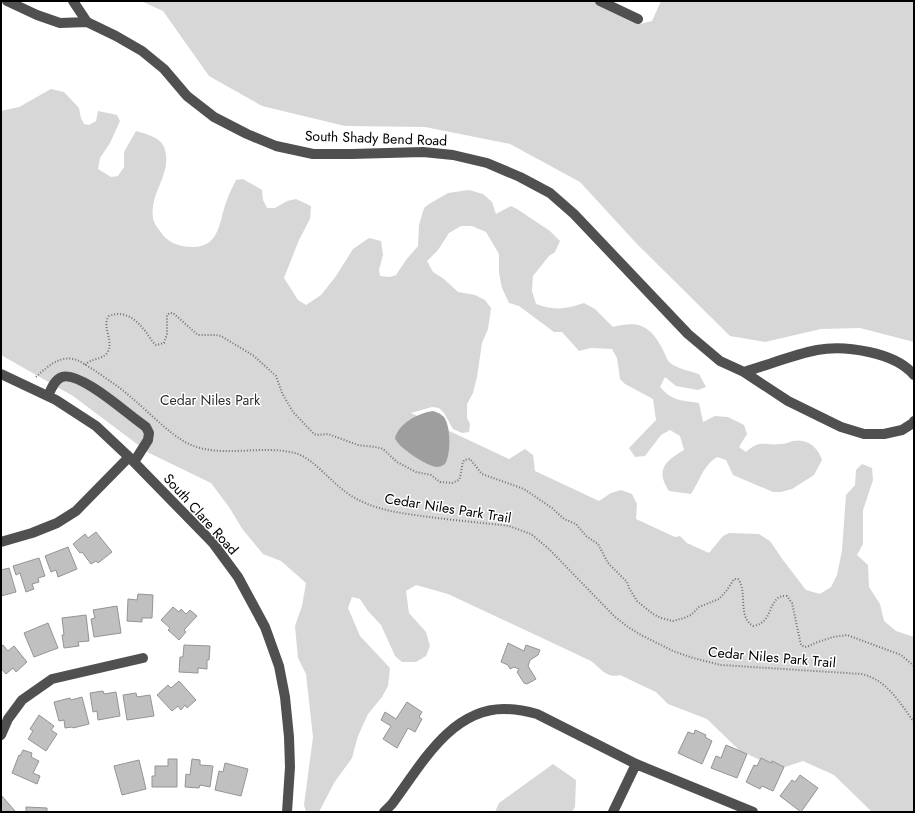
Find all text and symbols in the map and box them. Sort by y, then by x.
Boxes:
street label: South Shady Bend Road [304,126,448,150]
park label: Cedar Niles Park [160,390,261,410]
street label: South Clare Road [159,469,243,559]
street label: Cedar Niles Park Trail [383,488,513,528]
street label: Cedar Niles Park Trail [707,641,837,673]

